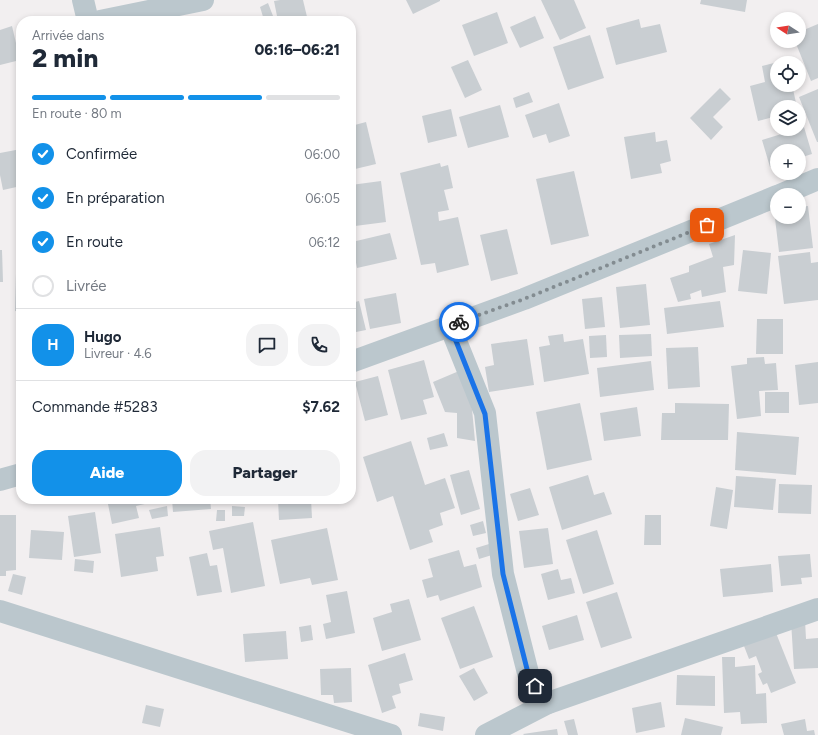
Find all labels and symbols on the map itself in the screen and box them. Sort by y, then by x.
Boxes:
north arrow [770,12,806,48]
pin [690,208,724,242]
courier [439,302,479,342]
pin [518,669,552,703]

